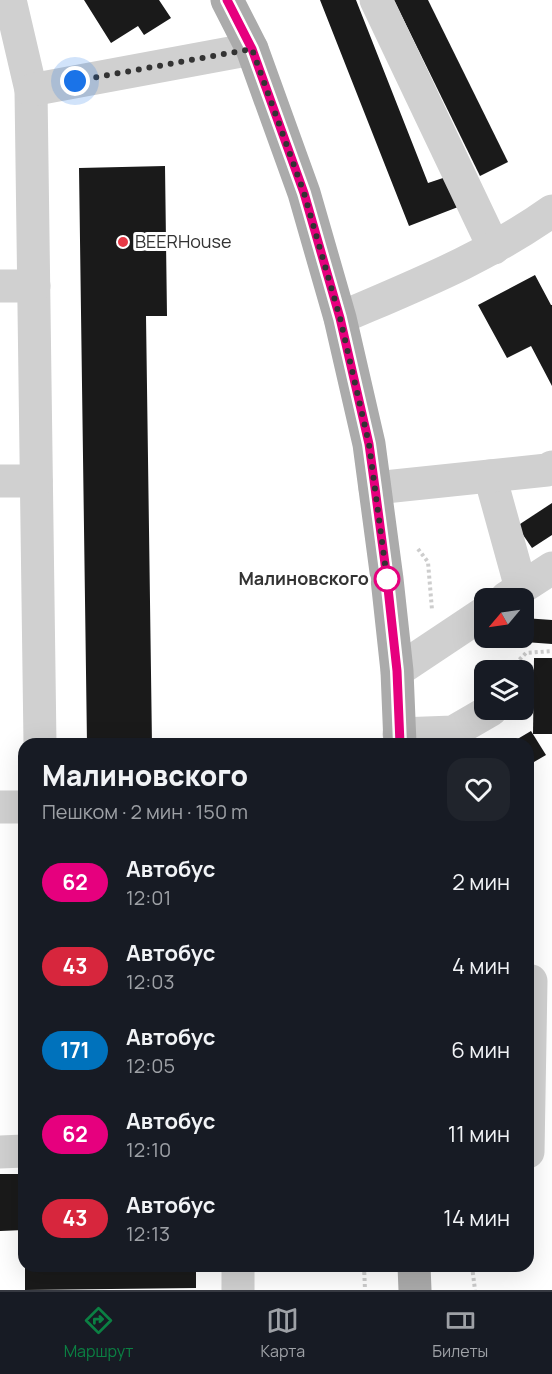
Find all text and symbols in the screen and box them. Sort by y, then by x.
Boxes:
your location [60,66,90,96]
place label: BEERHouse [135,229,232,253]
marker: BEERHouse [116,235,130,249]
place label: Малиновского [238,566,369,590]
marker: Малиновского [374,566,400,592]
north arrow [474,588,534,648]
map controls [474,588,534,720]
button: layers [474,660,534,720]
text: Малиновского [42,756,248,794]
button: heart [447,758,510,821]
text: Пешком · 2 мин · 150 m [42,798,248,825]
text: Автобус [126,854,215,884]
text: 2 мин [452,867,510,897]
text: 62 [62,868,88,896]
text: 12:01 [126,884,171,911]
text: Автобус [126,938,215,968]
text: 4 мин [452,951,510,981]
text: 43 [63,952,88,980]
text: 12:03 [126,968,174,995]
text: Автобус [126,1022,215,1052]
text: 6 мин [451,1035,510,1065]
text: 171 [60,1036,90,1064]
text: 12:05 [126,1052,175,1079]
text: Автобус [126,1106,215,1136]
text: 11 мин [448,1119,510,1149]
text: 62 [62,1120,88,1148]
text: 12:10 [126,1136,171,1163]
text: Автобус [126,1190,215,1220]
text: 14 мин [443,1203,510,1233]
text: 43 [63,1204,88,1232]
text: 12:13 [126,1220,170,1247]
tab: Маршрут [64,1304,133,1362]
tab: Карта [261,1304,305,1362]
tab: Билеты [432,1304,488,1362]

